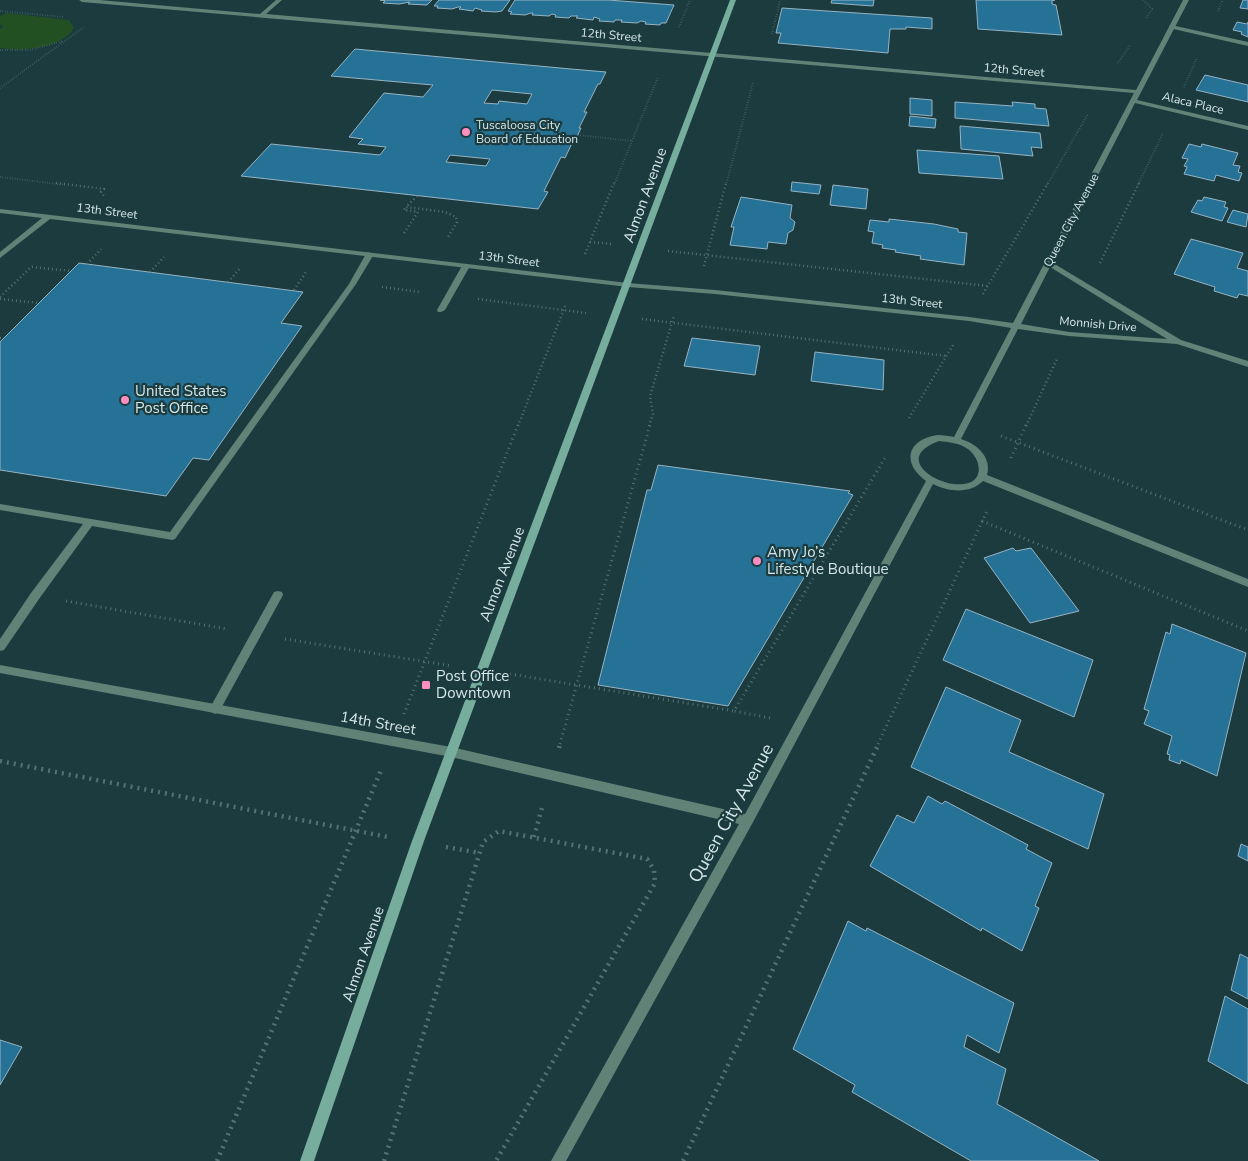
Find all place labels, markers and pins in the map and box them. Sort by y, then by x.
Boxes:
place label: Tuscaloosa City Board of Education [476,117,578,147]
marker: Tuscaloosa City Board of Education [460,126,472,138]
place label: United States Post Office [135,381,226,418]
marker: United States Post Office [119,394,131,406]
place label: Amy Jo’s Lifestyle Boutique [767,542,889,579]
marker: Amy Jo’s Lifestyle Boutique [751,555,763,567]
place label: Post Office Downtown [436,666,511,703]
marker: Post Office Downtown [420,679,432,691]

